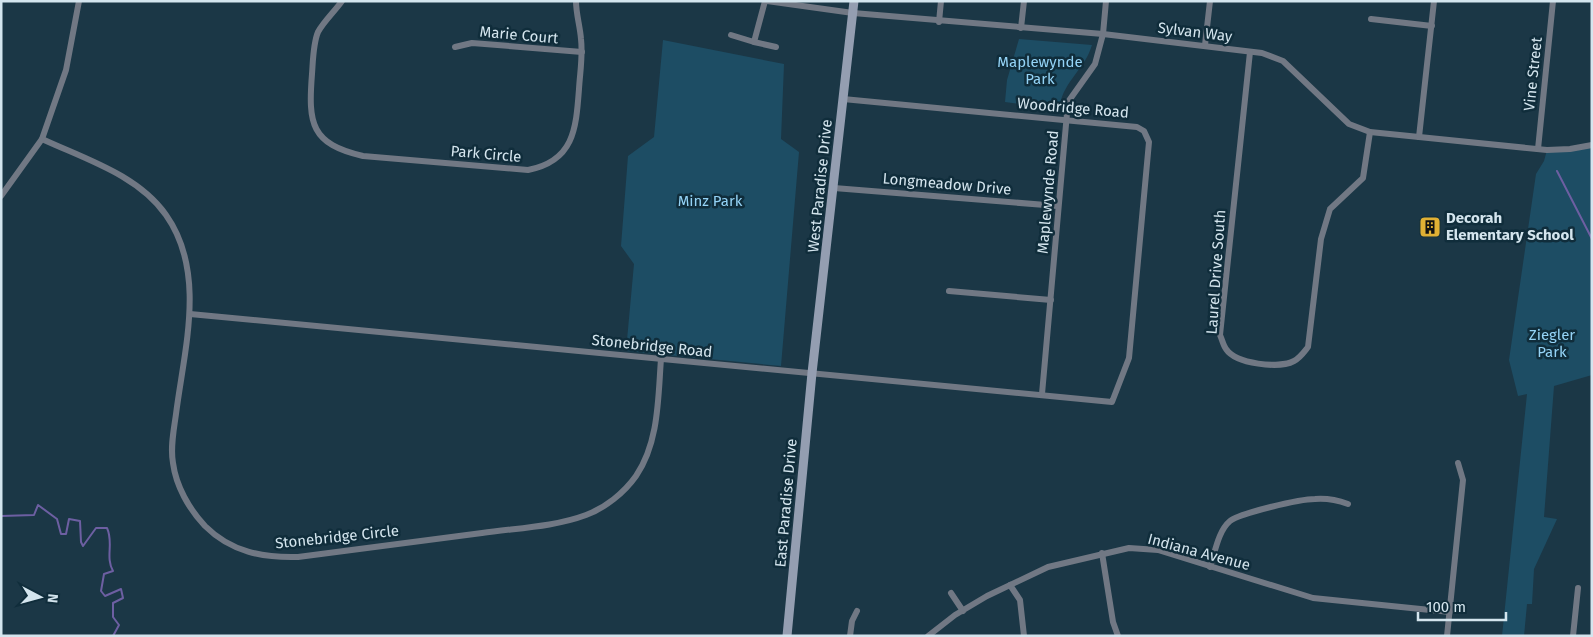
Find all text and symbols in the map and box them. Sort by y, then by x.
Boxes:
street label: Sylvan Way [1157,18,1234,46]
street label: Marie Court [479,23,560,47]
street label: Vine Street [1520,36,1546,112]
park label: Maplewynde Park [997,53,1083,88]
street label: Woodridge Road [1016,94,1130,122]
street label: West Paradise Drive [804,119,836,253]
street label: Maplewynde Road [1034,130,1062,254]
street label: Park Circle [450,142,522,166]
street label: Longmeadow Drive [882,169,1012,199]
park label: Minz Park [678,192,743,210]
street label: Laurel Drive South [1203,209,1229,335]
place label: Decorah Elementary School [1446,209,1574,244]
building icon: Decorah Elementary School [1418,215,1442,239]
park label: Ziegler Park [1529,326,1575,361]
street label: Stonebridge Road [591,331,713,361]
street label: East Paradise Drive [771,438,801,568]
street label: Stonebridge Circle [274,522,400,552]
street label: Indiana Avenue [1146,530,1252,574]
north arrow [15,572,65,622]
scale bar [1418,590,1506,622]
text: N [43,593,61,604]
text: 100 m [1426,598,1466,616]

